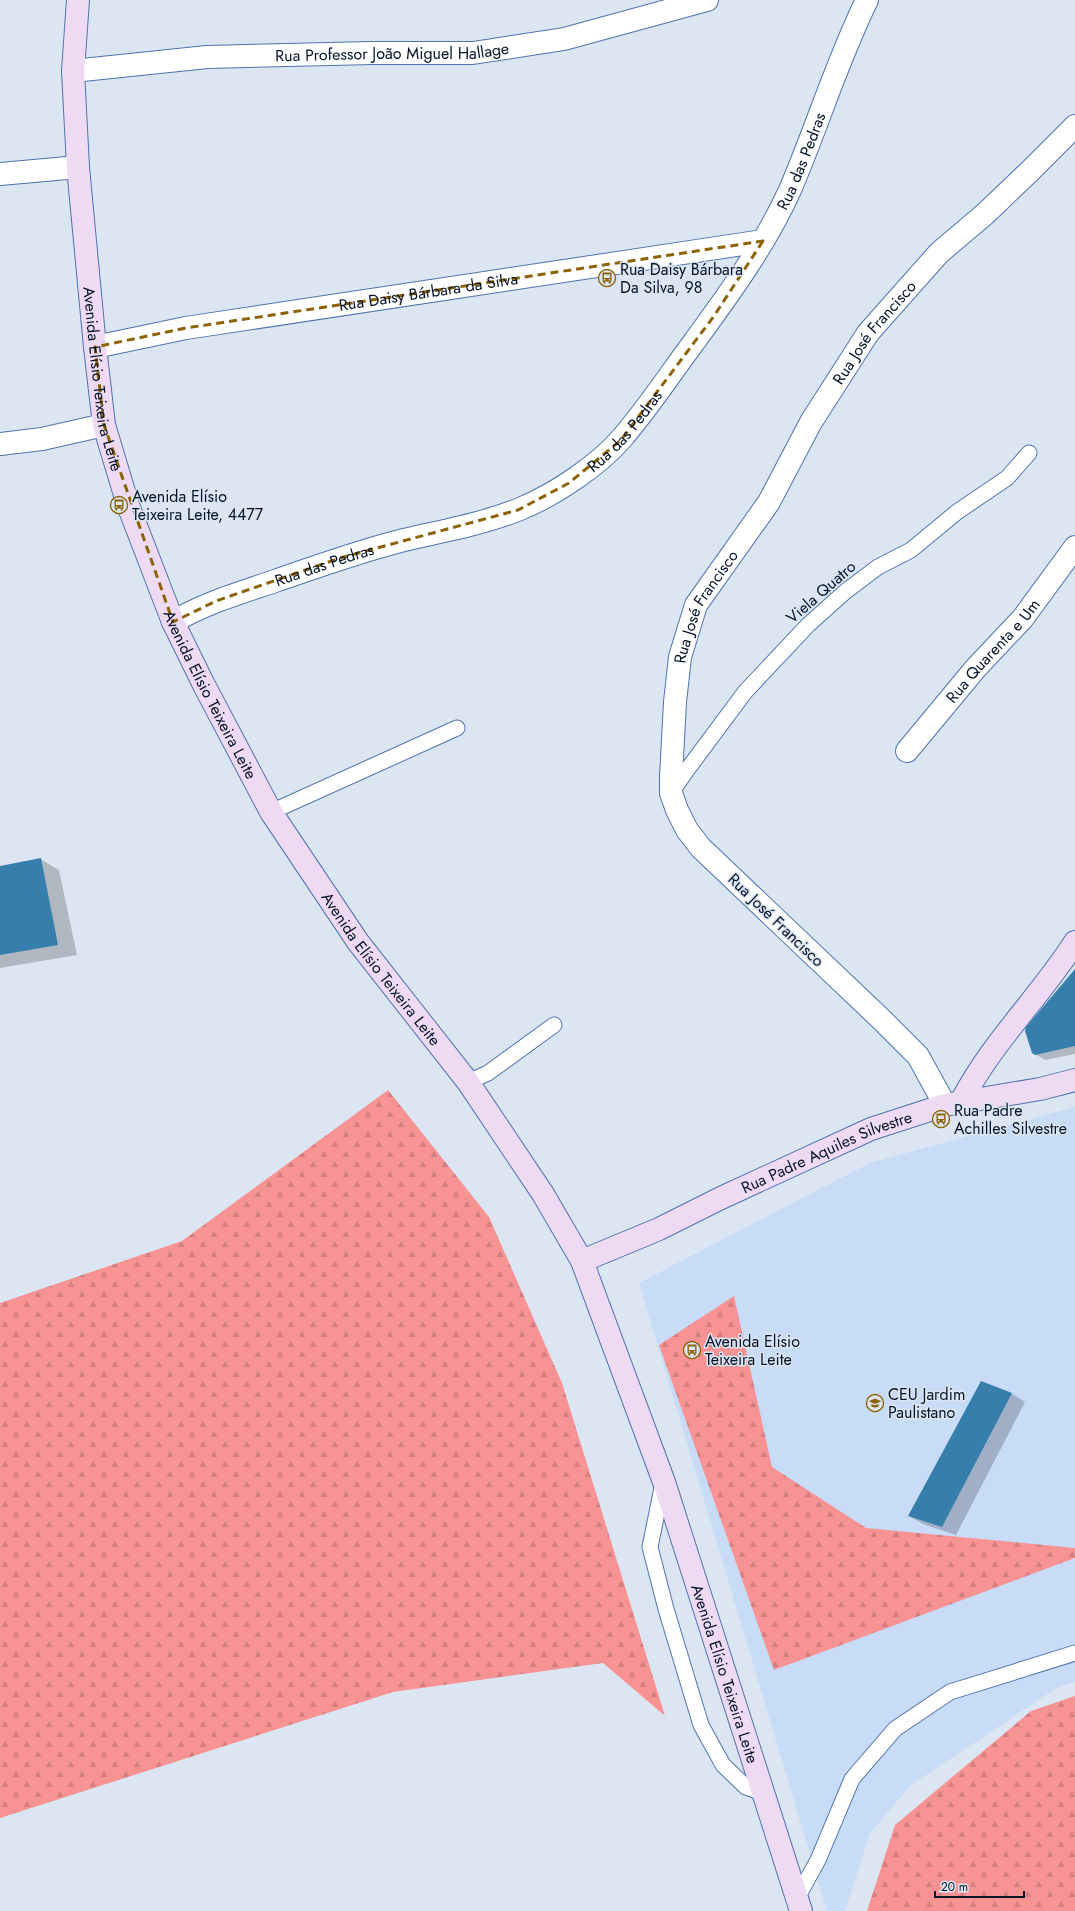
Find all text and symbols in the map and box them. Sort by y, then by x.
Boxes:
street label: Rua Professor João Miguel Hallage [275,36,511,67]
street label: Rua das Pedras [771,109,831,214]
place label: Rua Daisy Bárbara Da Silva, 98 [620,258,743,299]
street label: Rua Daisy Bárbara da Silva [337,267,519,316]
bus stop icon: Rua Daisy Bárbara Da Silva, 98 [597,268,617,288]
street label: Rua José Francisco [827,275,921,389]
street label: Avenida Elísio Teixeira Leite [78,286,129,474]
street label: Rua das Pedras [582,385,667,477]
place label: Avenida Elísio Teixeira Leite, 4477 [132,485,264,526]
bus stop icon: Avenida Elísio Teixeira Leite, 4477 [109,495,129,515]
street label: Rua das Pedras [271,537,376,592]
street label: Rua José Francisco [668,545,743,664]
street label: Viela Quatro [781,555,861,629]
street label: Rua Quarenta e Um [940,594,1045,708]
street label: Avenida Elísio Teixeira Leite [158,607,263,783]
street label: Rua José Francisco [723,868,829,972]
street label: Avenida Elísio Teixeira Leite [316,887,447,1050]
place label: Rua Padre Achilles Silvestre [954,1099,1067,1140]
street label: Rua Padre Aquiles Silvestre [737,1105,915,1199]
bus stop icon: Rua Padre Achilles Silvestre [931,1109,951,1129]
place label: Avenida Elísio Teixeira Leite [705,1330,800,1371]
bus stop icon: Avenida Elísio Teixeira Leite [682,1340,702,1360]
place label: CEU Jardim Paulistano [888,1383,965,1424]
school or university icon: CEU Jardim Paulistano [865,1393,885,1413]
street label: Avenida Elísio Teixeira Leite [686,1581,765,1766]
scale bar [935,1873,1024,1899]
text: 20 m [941,1878,968,1896]

